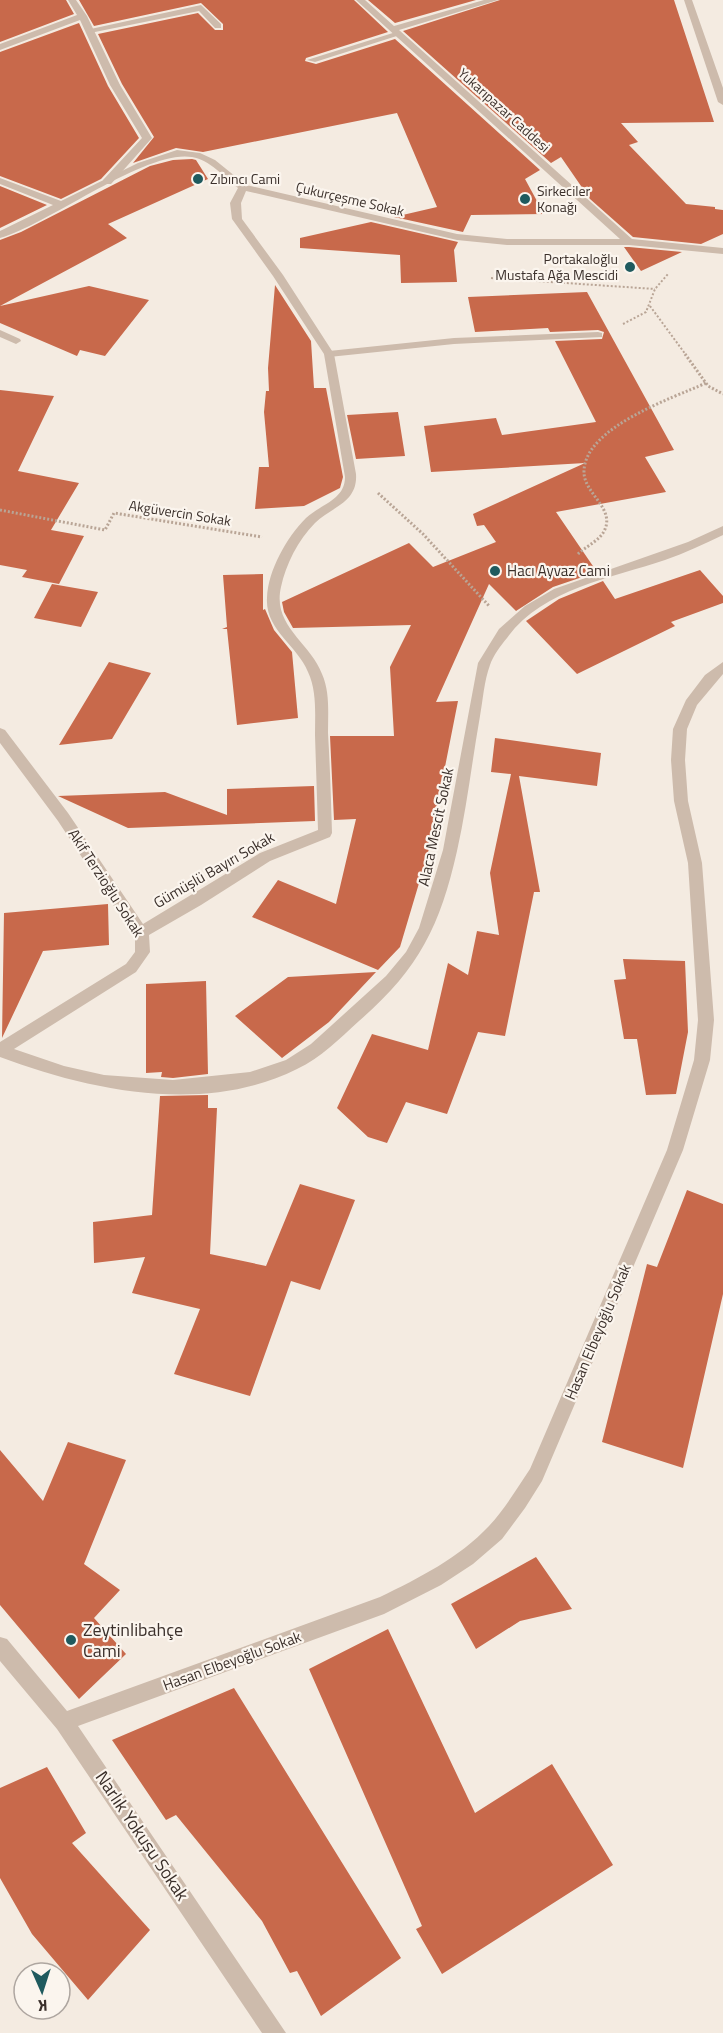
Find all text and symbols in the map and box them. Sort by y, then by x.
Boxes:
street label: Yukarıpazar Caddesi [454,63,555,157]
place label: Zıbıncı Cami [210,168,280,189]
marker: Zıbıncı Cami [191,172,205,186]
street label: Çukurçeşme Sokak [294,176,407,221]
place label: Sirkeciler Konağı [537,180,591,217]
marker: Sirkeciler Konağı [518,192,532,206]
place label: Portakaloğlu Mustafa Ağa Mescidi [495,248,618,285]
marker: Portakaloğlu Mustafa Ağa Mescidi [623,260,637,274]
street label: Akgüvercin Sokak [128,494,233,531]
place label: Hacı Ayvaz Cami [507,559,610,582]
marker: Hacı Ayvaz Cami [488,564,502,578]
street label: Alaca Mescit Sokak [412,766,459,888]
street label: Akif Terzioğlu Sokak [63,824,150,942]
street label: Gümüşlü Bayırı Sokak [149,826,279,914]
street label: Hasan Elbeyoğlu Sokak [558,1260,637,1403]
place label: Zeytinlibahçe Cami [83,1616,183,1664]
street label: Hasan Elbeyoğlu Sokak [159,1625,304,1696]
marker: Zeytinlibahçe Cami [64,1633,78,1647]
street label: Narlık Yokuşu Sokak [89,1765,196,1906]
north arrow [12,1961,72,2021]
text: K [37,1994,48,2018]

